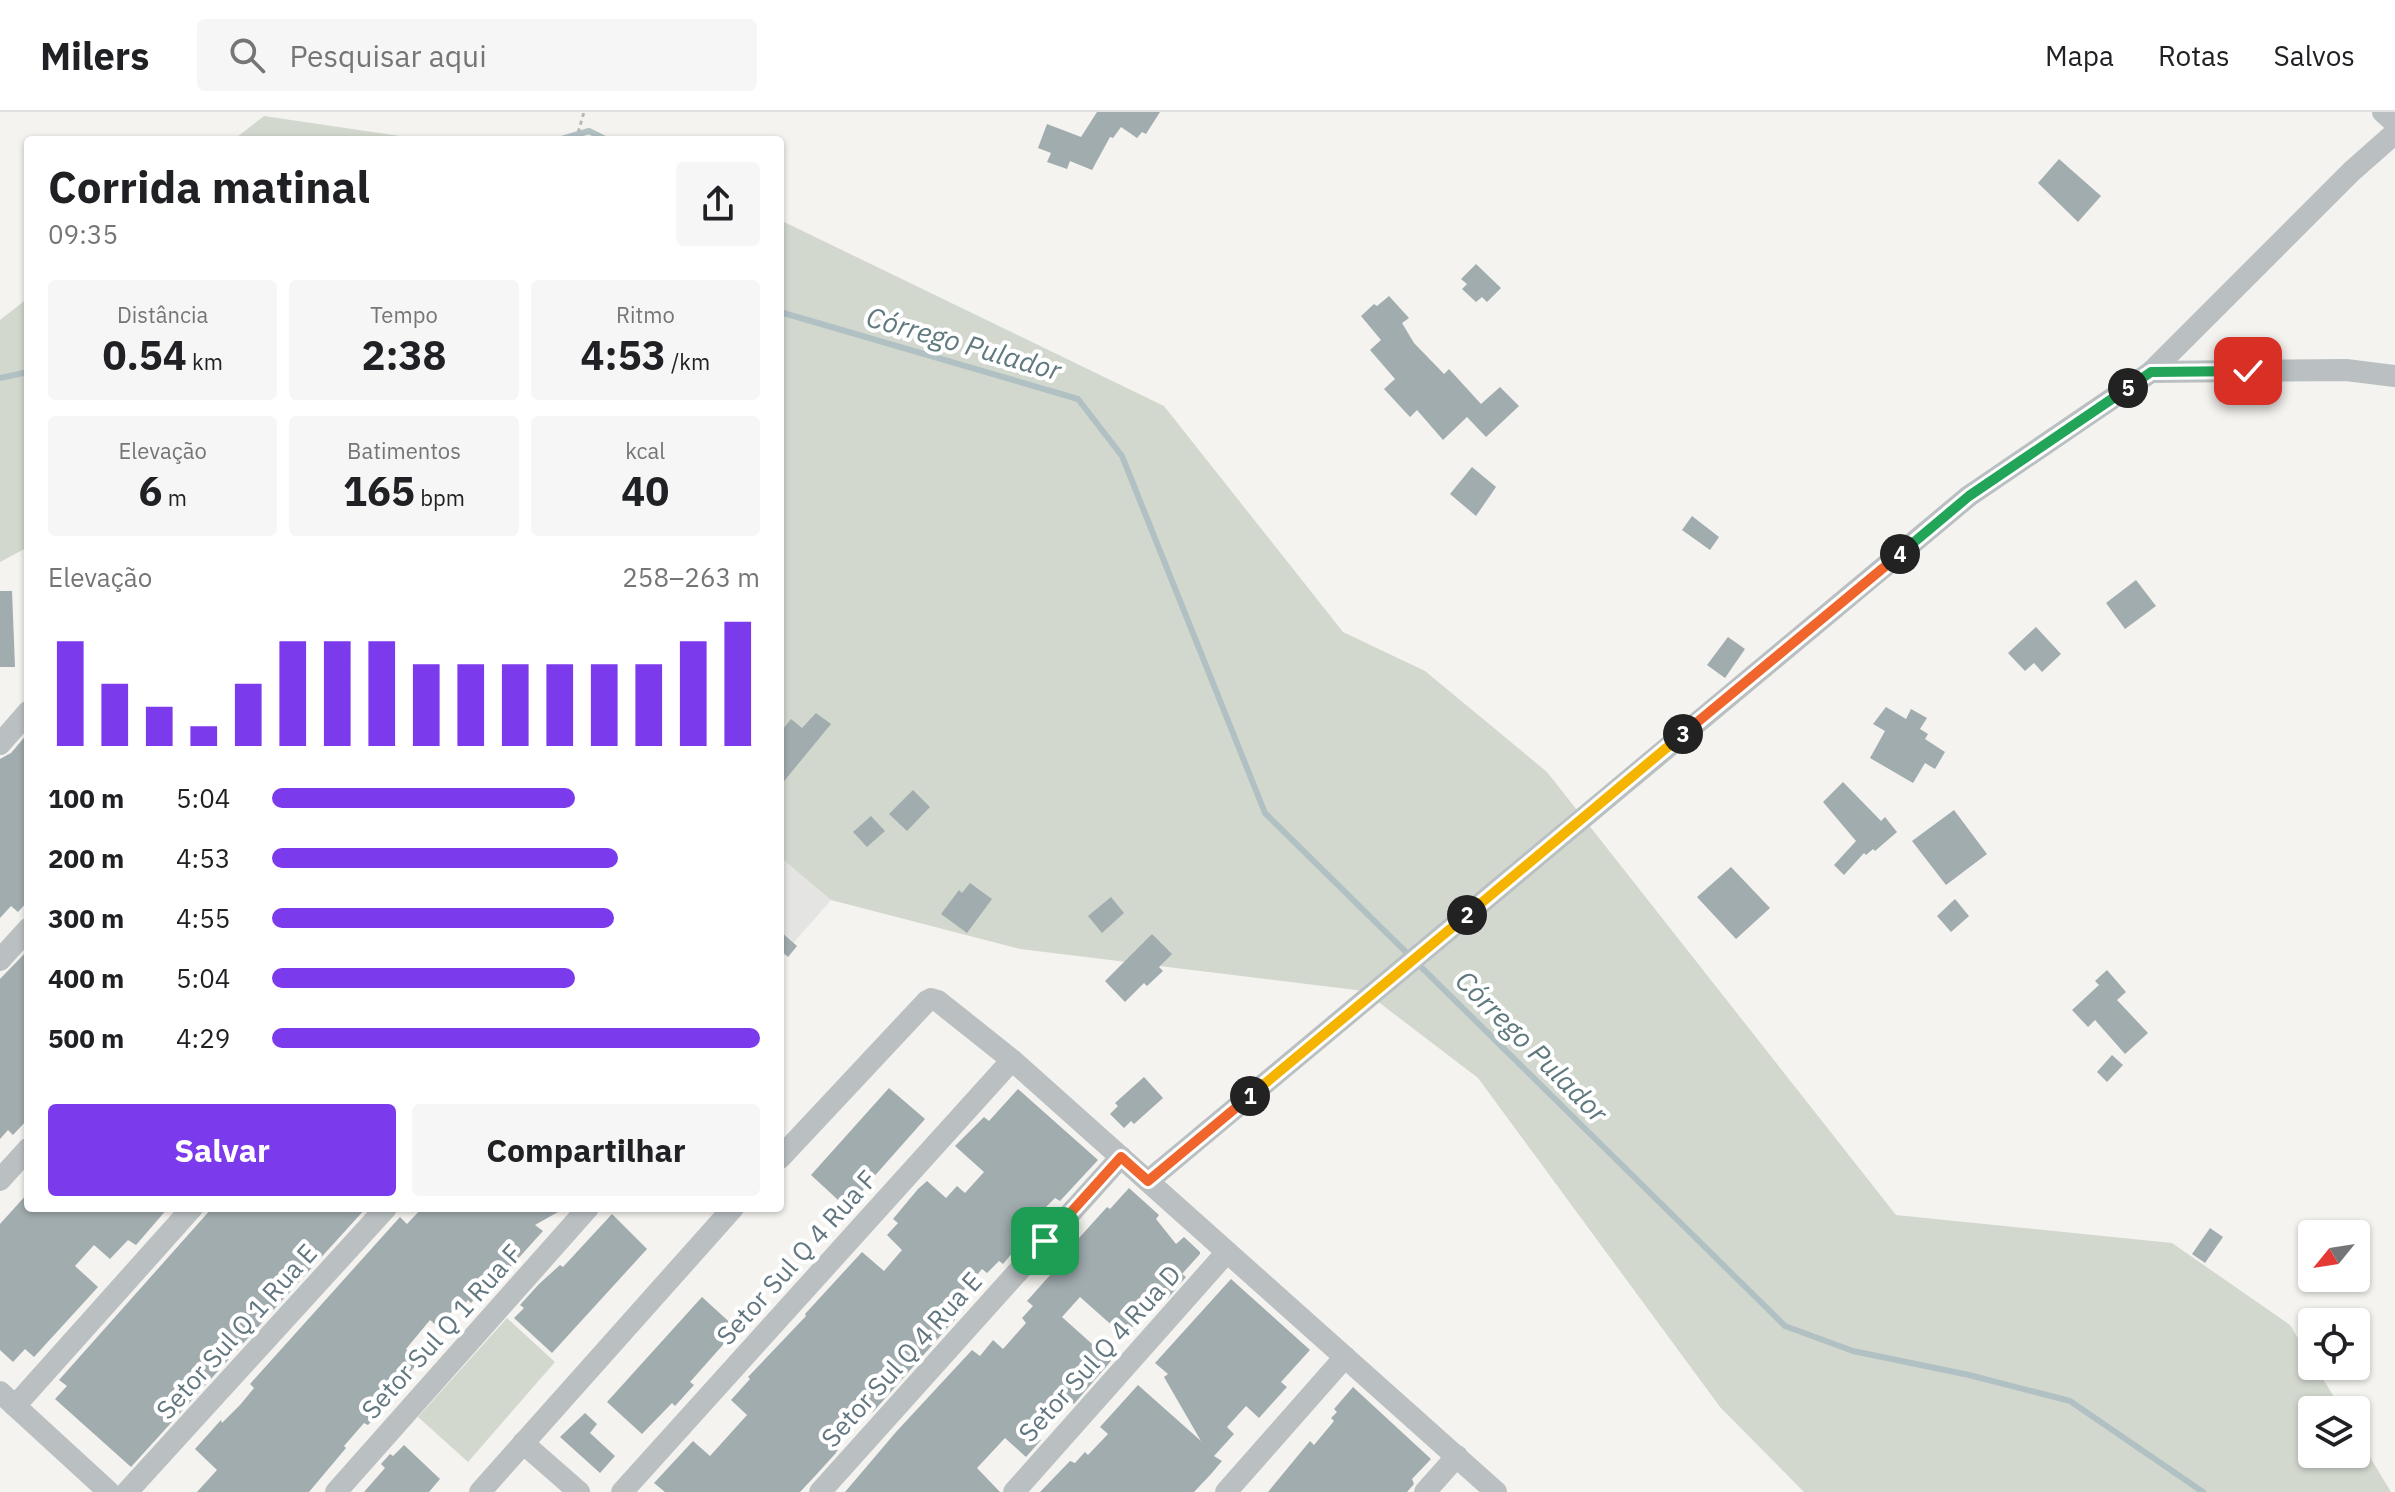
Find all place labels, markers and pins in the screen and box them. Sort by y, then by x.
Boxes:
pin [2214,337,2282,405]
pin: 5 [2108,368,2148,408]
pin: 4 [1880,534,1920,574]
pin: 3 [1663,714,1703,754]
pin: 2 [1447,895,1487,935]
pin: 1 [1230,1076,1270,1116]
pin [1011,1207,1079,1275]

